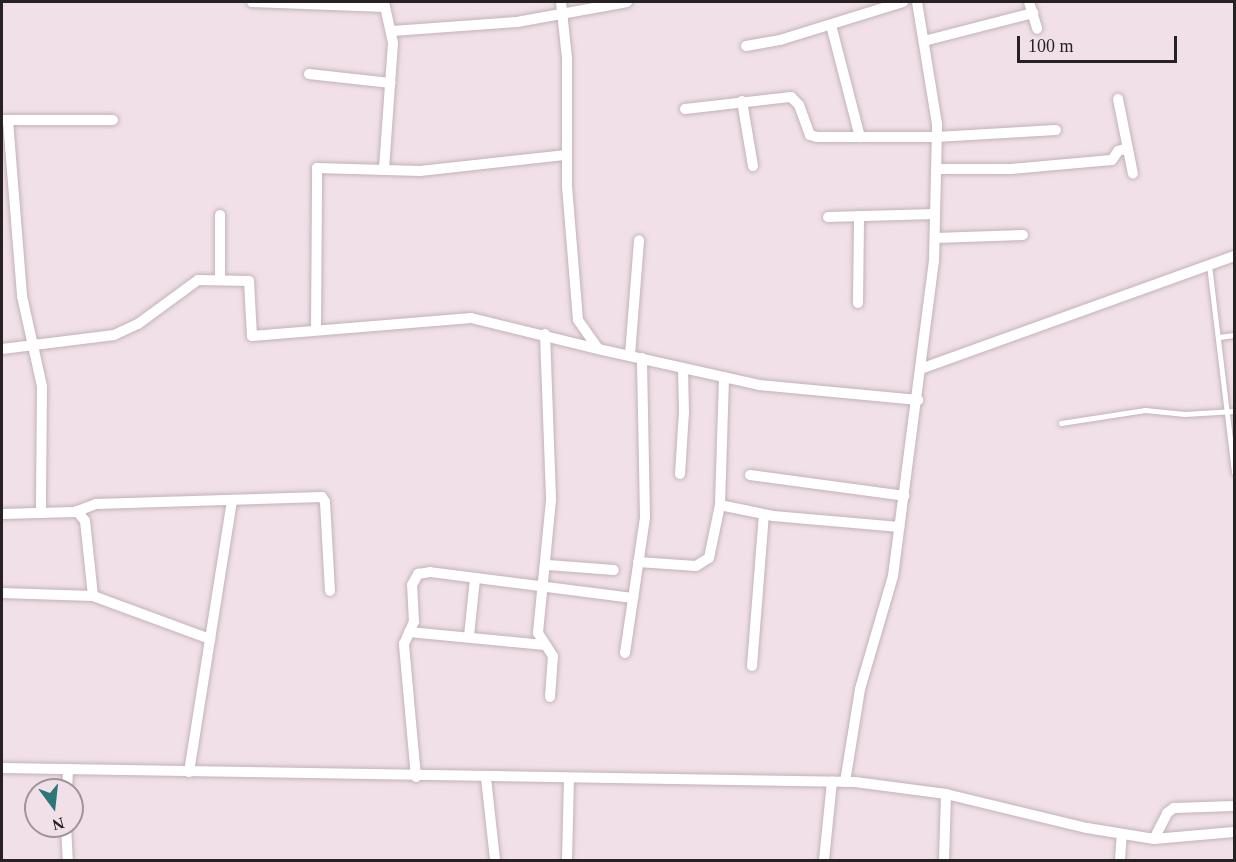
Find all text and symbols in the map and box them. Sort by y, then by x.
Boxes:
scale bar [1020,24,1180,62]
text: 100 m [1028,36,1074,56]
north arrow [24,778,84,838]
text: N [50,814,66,834]

